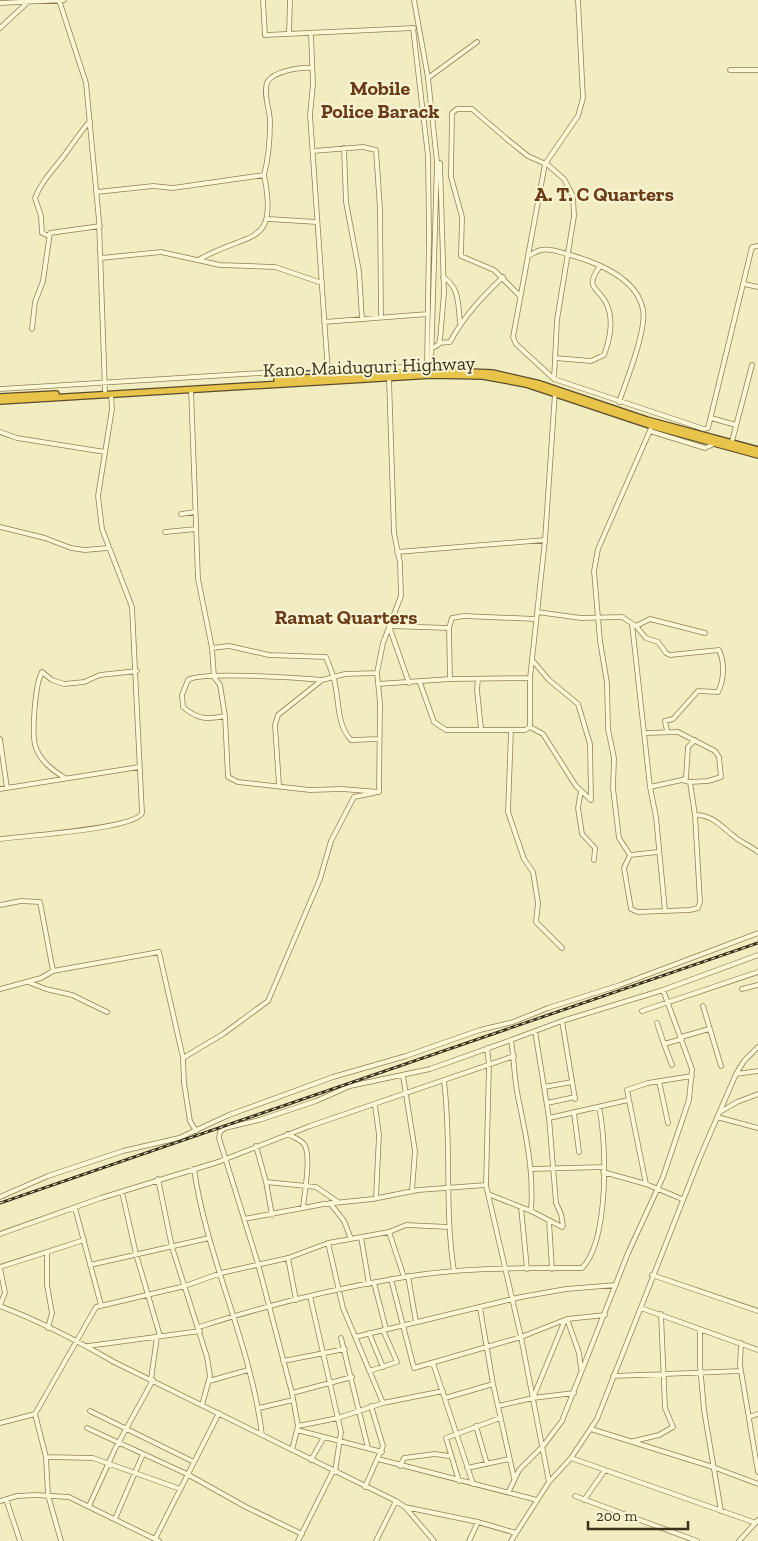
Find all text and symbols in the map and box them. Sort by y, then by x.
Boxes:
district label: Mobile Police Barack [321,76,439,123]
district label: A. T. C Quarters [534,182,674,206]
street label: Kano-Maiduguri Highway [262,351,476,382]
district label: Ramat Quarters [275,605,417,629]
scale bar [588,1498,688,1530]
text: 200 m [596,1507,637,1525]

